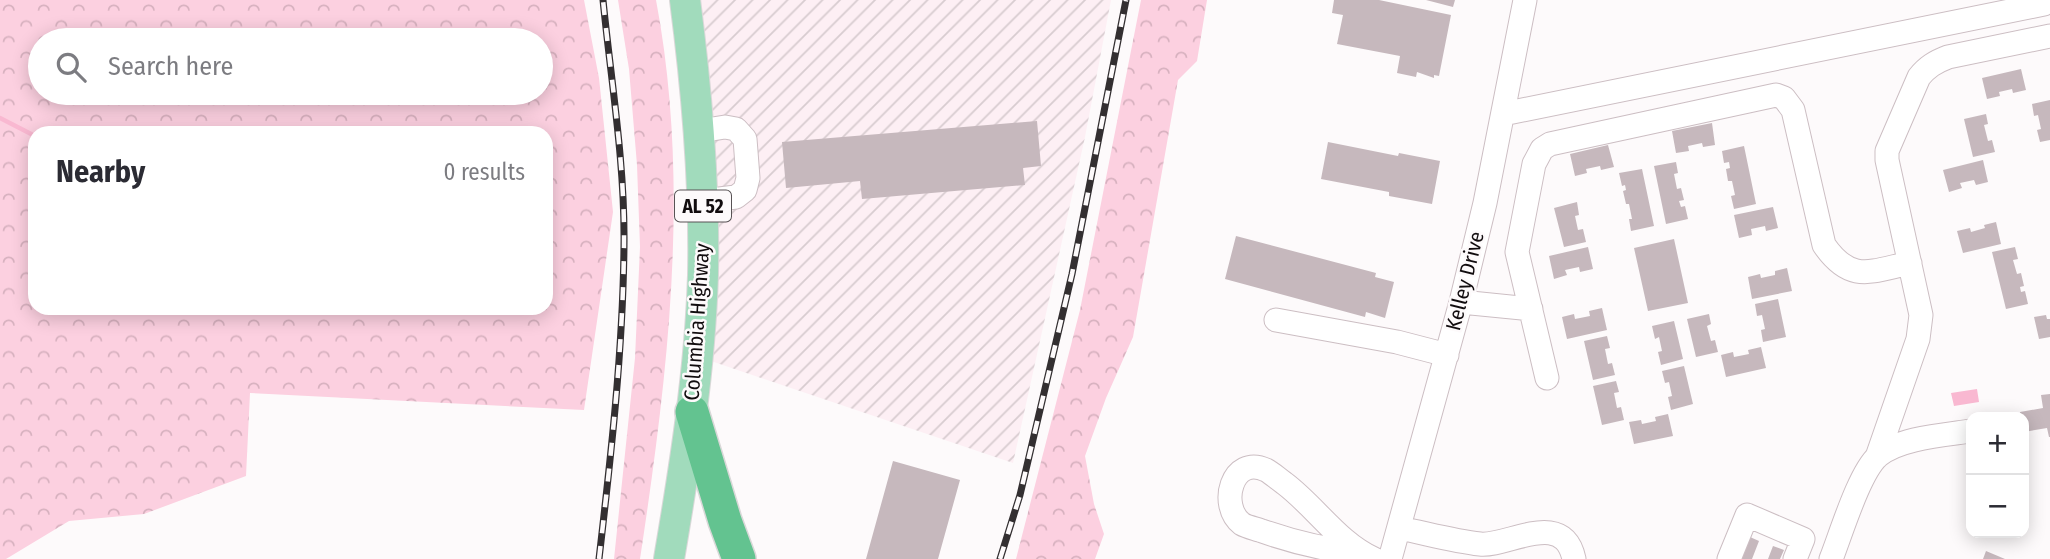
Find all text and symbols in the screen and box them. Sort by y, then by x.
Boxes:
search box [28,28,553,105]
icon: search [52,48,90,86]
text: Search here [108,51,233,82]
text: Nearby [56,154,145,190]
text: 0 results [444,158,525,186]
road number: AL 52 [675,190,731,222]
street label: Kelley Drive [1440,229,1490,333]
street label: Columbia Highway [679,242,716,401]
map controls [1966,412,2029,538]
button: + [1966,412,2029,475]
button: − [1966,475,2029,538]

